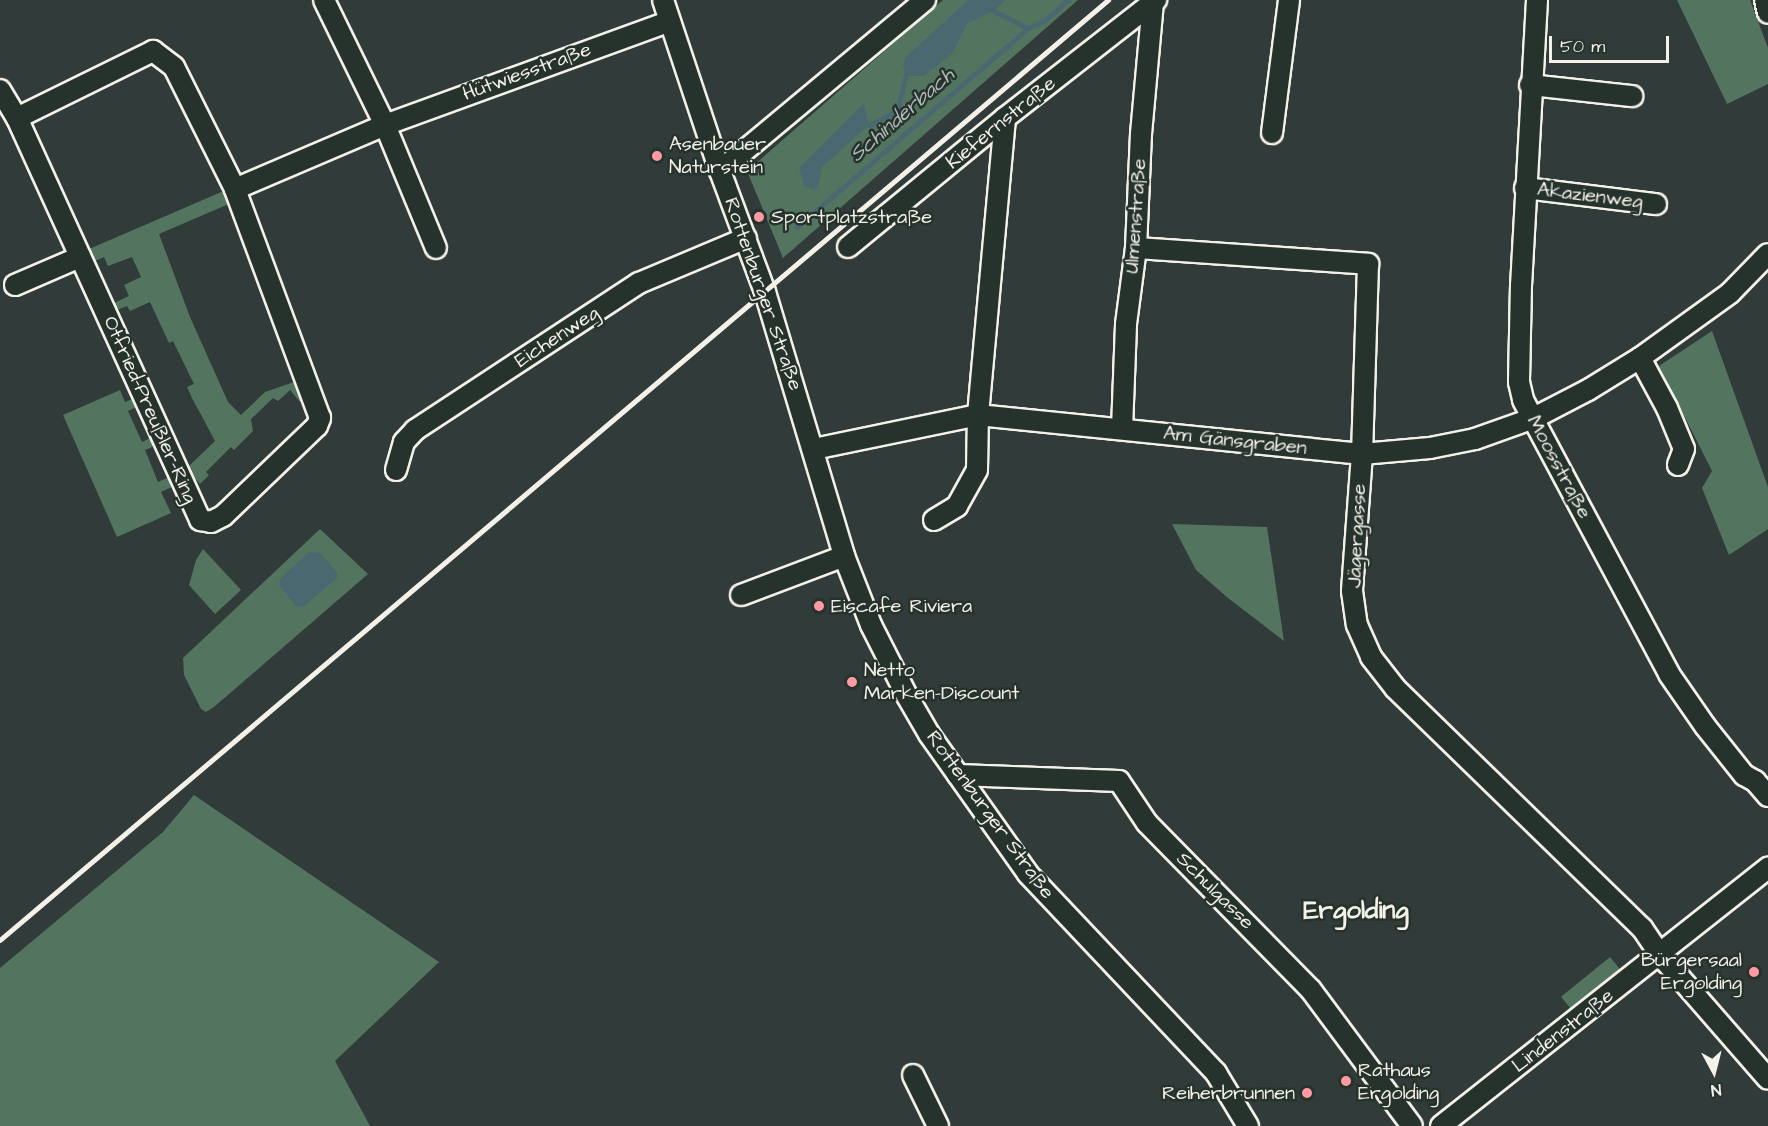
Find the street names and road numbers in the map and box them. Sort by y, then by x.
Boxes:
street label: Hütwiesstraße [460,38,594,106]
street label: Kiefernstraße [941,71,1061,175]
street label: Ulmenstraße [1120,158,1152,274]
street label: Akazienweg [1536,178,1644,214]
street label: Rottenburger Straße [719,194,807,394]
street label: Eichenweg [510,301,604,373]
street label: Otfried-Preußler-Ring [98,313,202,507]
street label: Moosstraße [1522,411,1596,523]
street label: Am Gänsgraben [1162,422,1308,460]
street label: Jägergasse [1342,483,1372,589]
street label: Rottenburger Straße [921,726,1059,904]
street label: Schulgasse [1171,847,1259,935]
street label: Lindenstraße [1507,984,1619,1078]

